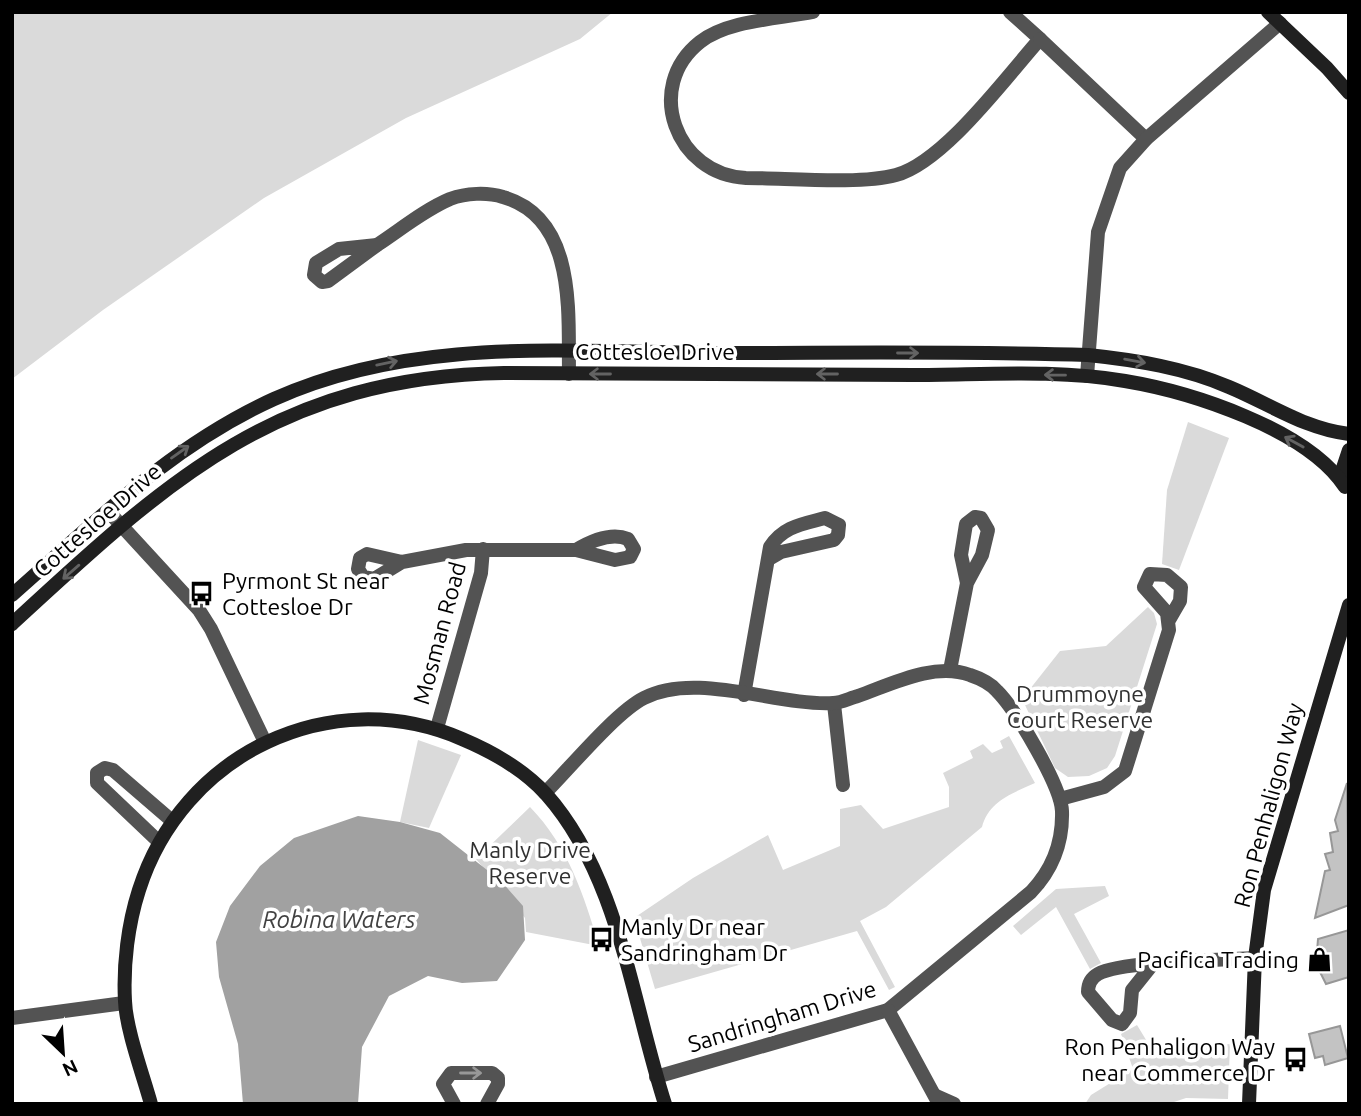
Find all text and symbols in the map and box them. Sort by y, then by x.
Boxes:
street label: Cottesloe Drive [575,339,735,364]
one-way arrow [896,346,919,360]
one-way arrow [375,355,398,369]
one-way arrow [1123,355,1146,369]
one-way arrow [589,367,612,381]
one-way arrow [816,367,839,381]
one-way arrow [1043,369,1066,382]
one-way arrow [1285,435,1305,449]
one-way arrow [169,445,189,459]
street label: Cottesloe Drive [28,458,166,582]
street label: Mosman Road [408,559,470,707]
one-way arrow [63,563,81,579]
place label: Pyrmont St near Cottesloe Dr [222,568,390,619]
bus stop icon: Pyrmont St near Cottesloe Dr [188,579,216,607]
park label: Drummoyne Court Reserve [1007,681,1153,732]
street label: Ron Penhaligon Way [1229,700,1307,910]
park label: Manly Drive Reserve [469,837,591,888]
water label: Robina Waters [263,906,415,933]
place label: Manly Dr near Sandringham Dr [621,914,787,965]
bus stop icon: Manly Dr near Sandringham Dr [587,925,615,953]
shop icon: Pacifica Trading [1305,945,1333,973]
place label: Pacifica Trading [1137,947,1299,972]
street label: Sandringham Drive [685,975,879,1057]
north arrow [28,1018,98,1088]
place label: Ron Penhaligon Way near Commerce Dr [1064,1034,1275,1085]
bus stop icon: Ron Penhaligon Way near Commerce Dr [1281,1045,1309,1073]
text: N [59,1055,81,1081]
one-way arrow [459,1066,482,1080]

